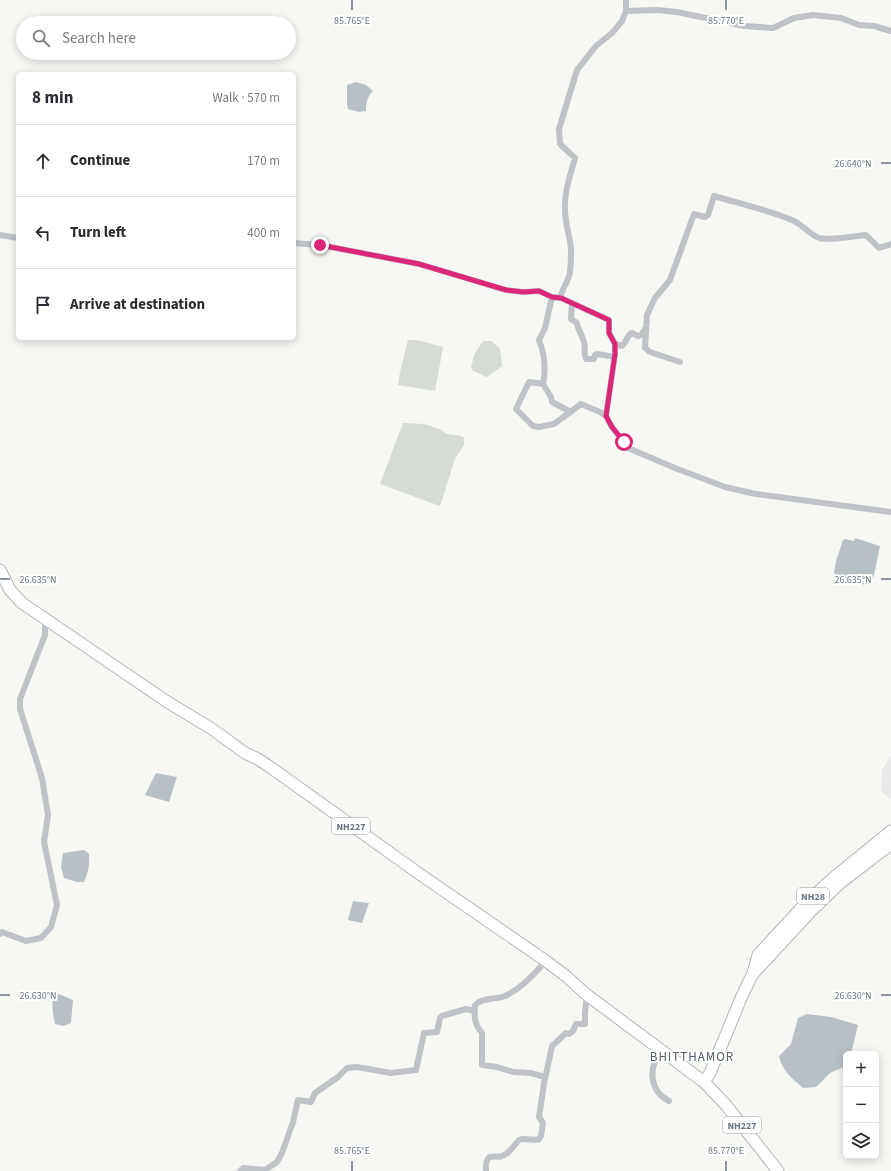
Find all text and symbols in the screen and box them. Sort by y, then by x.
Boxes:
text: 85.765°E [334,14,370,28]
text: 85.770°E [708,14,744,28]
search box [16,16,296,60]
icon: search [30,27,52,49]
text: Search here [62,28,136,49]
text: 8 min [32,86,73,110]
text: Walk · 570 m [212,89,280,107]
icon: ahead [32,150,54,172]
text: Continue [70,150,130,171]
text: 170 m [247,152,280,170]
text: 26.640°N [834,157,872,171]
icon: left [32,222,54,244]
text: Turn left [70,222,126,243]
text: 400 m [247,224,280,242]
route end [311,236,329,254]
icon: arrive [32,294,54,316]
text: Arrive at destination [70,294,205,315]
route start [615,433,633,451]
text: 26.635°N [19,573,57,587]
text: 26.635°N [834,573,872,587]
road number: NH227 [332,818,370,834]
road number: NH28 [797,888,829,904]
text: 26.630°N [19,989,57,1003]
text: 26.630°N [834,989,872,1003]
district label: BHITTHAMOR [650,1048,734,1066]
map controls [843,1051,879,1159]
button: + [843,1051,879,1087]
button: − [843,1087,879,1123]
road number: NH227 [723,1117,761,1133]
button: layers [843,1123,879,1159]
text: 85.765°E [334,1144,370,1158]
text: 85.770°E [708,1144,744,1158]

